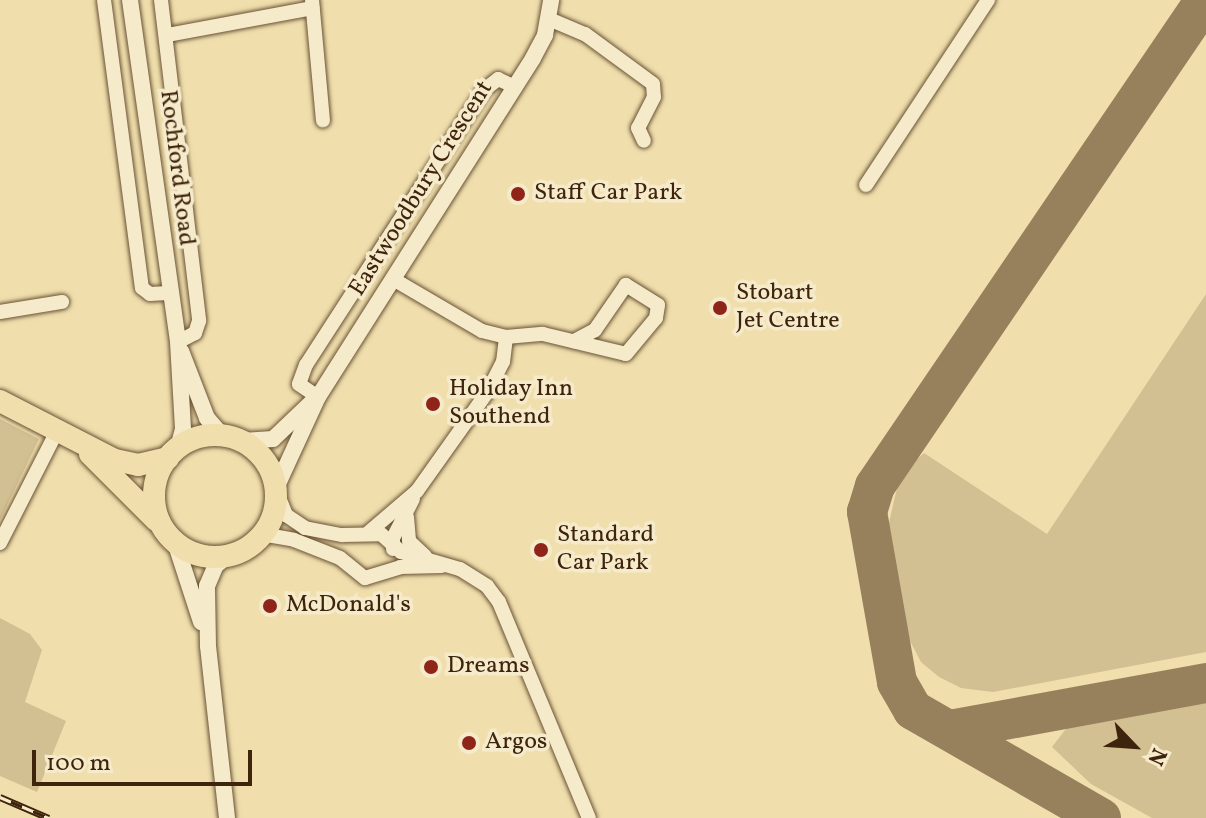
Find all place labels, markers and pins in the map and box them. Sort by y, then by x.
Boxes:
place label: Staff Car Park [534,180,680,208]
marker: Staff Car Park [509,185,527,203]
place label: Stobart Jet Centre [736,280,840,336]
marker: Stobart Jet Centre [711,299,729,317]
place label: Holiday Inn Southend [449,376,574,432]
marker: Holiday Inn Southend [424,395,442,413]
place label: Standard Car Park [557,522,654,578]
marker: Standard Car Park [532,541,550,559]
place label: McDonald's [286,592,411,620]
marker: McDonald's [261,597,279,615]
place label: Dreams [447,653,529,681]
marker: Dreams [422,658,440,676]
place label: Argos [485,729,547,757]
marker: Argos [460,734,478,752]

